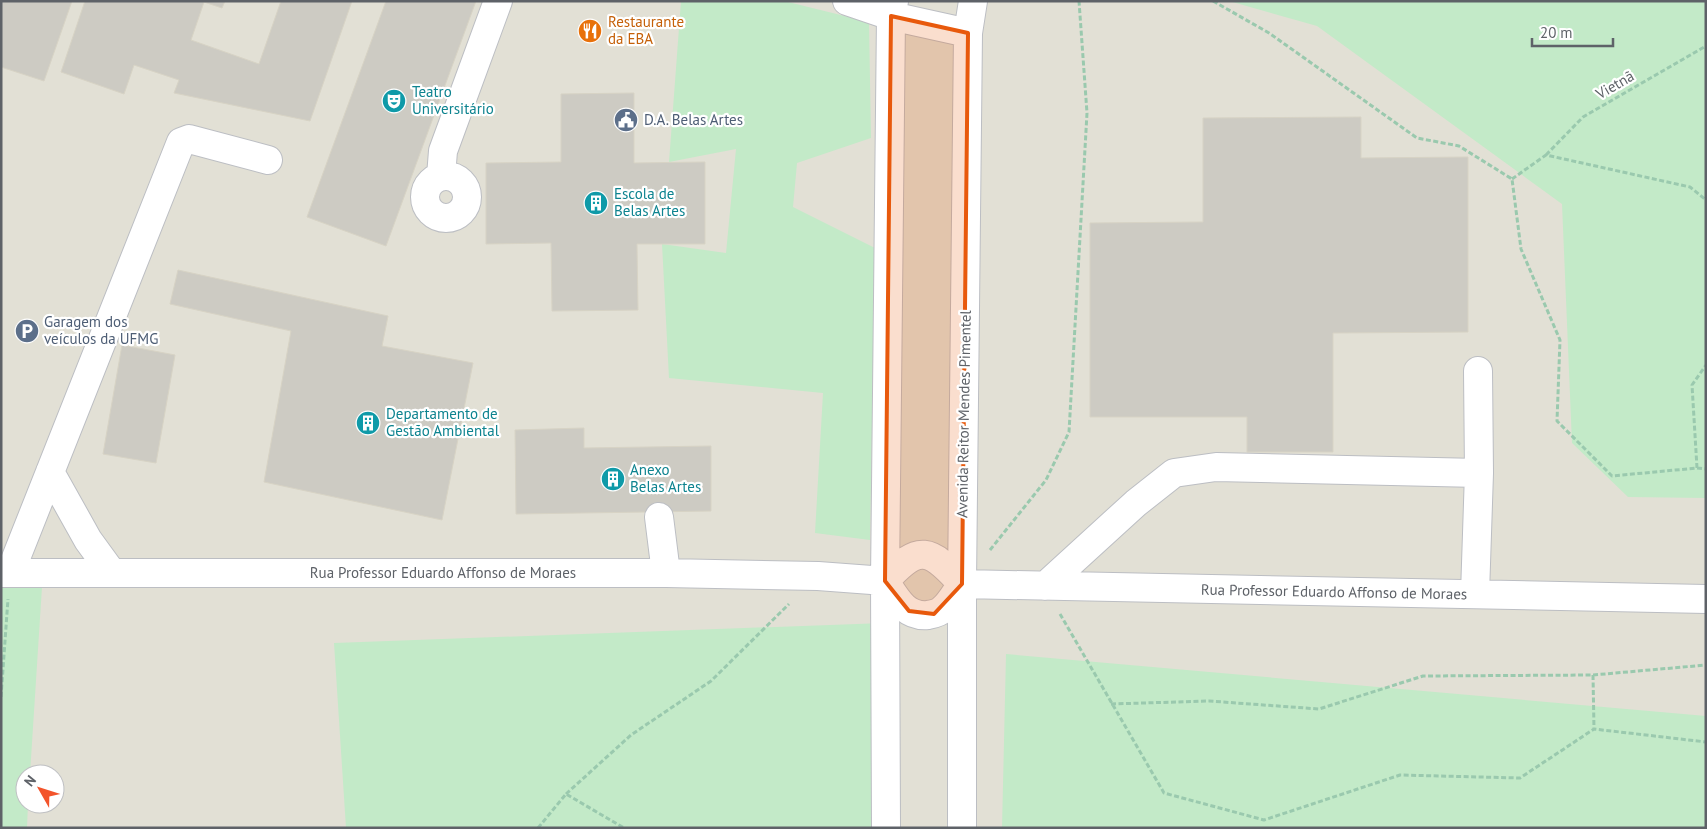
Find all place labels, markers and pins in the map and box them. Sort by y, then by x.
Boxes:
place label: Restaurante da EBA [608,12,684,48]
restaurant icon: Restaurante da EBA [577,18,603,44]
place label: Teatro Universitário [412,82,494,118]
theatre icon: Teatro Universitário [381,88,407,114]
public building icon: D.A. Belas Artes [613,107,639,133]
place label: D.A. Belas Artes [644,110,743,129]
place label: Escola de Belas Artes [614,184,685,220]
building icon: Escola de Belas Artes [583,190,609,216]
place label: Garagem dos veículos da UFMG [44,312,158,348]
parking icon: Garagem dos veículos da UFMG [14,318,40,344]
place label: Departamento de Gestão Ambiental [386,404,500,440]
building icon: Departamento de Gestão Ambiental [355,410,381,436]
place label: Anexo Belas Artes [630,460,701,496]
building icon: Anexo Belas Artes [600,466,626,492]

